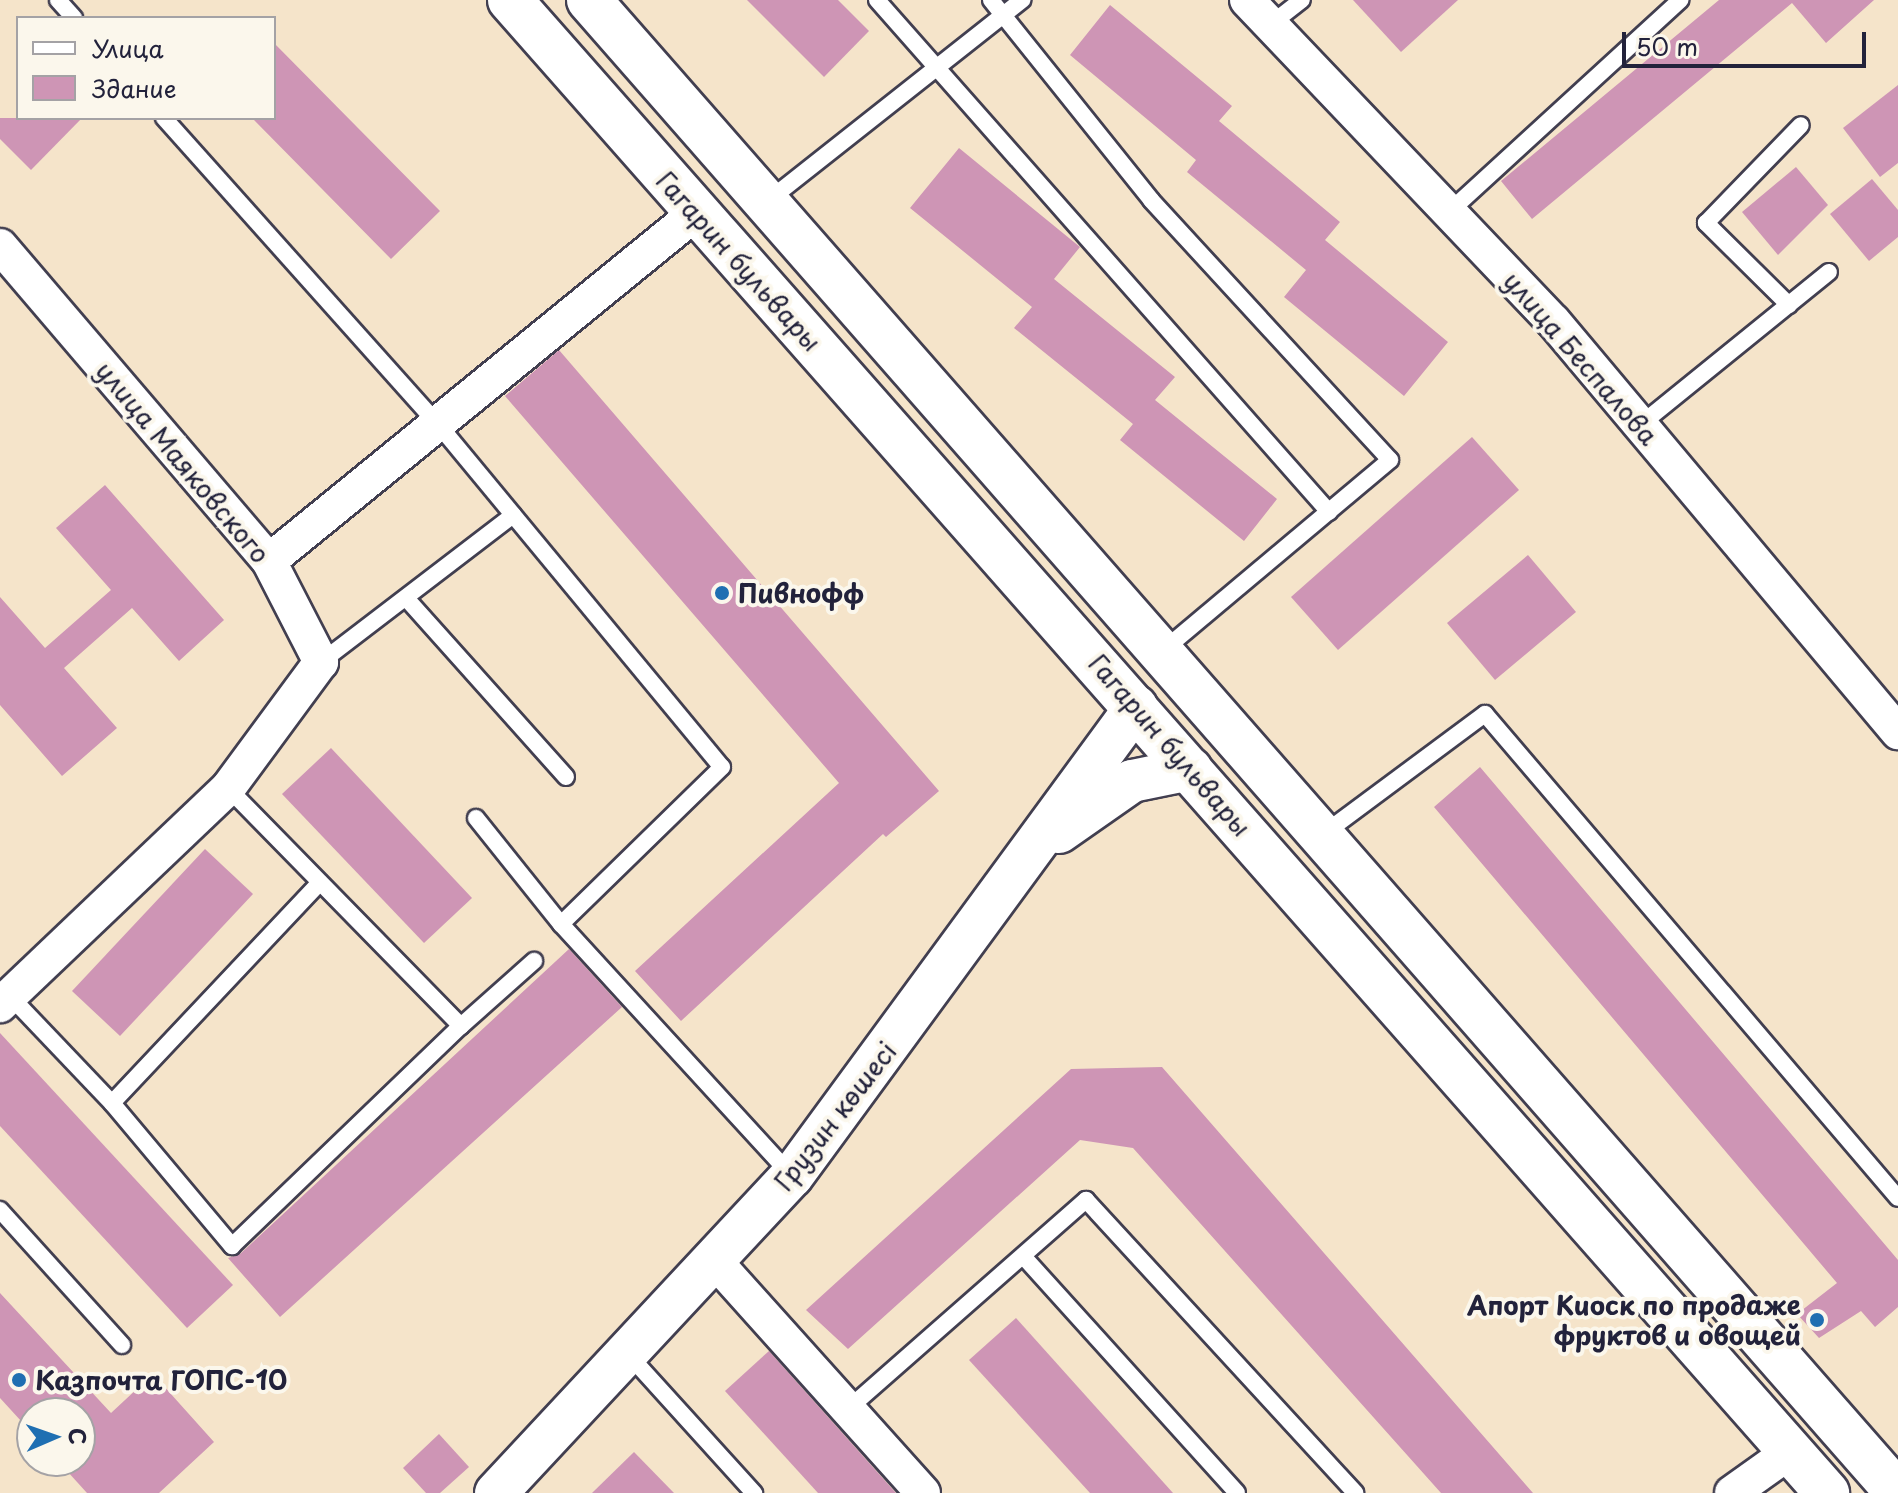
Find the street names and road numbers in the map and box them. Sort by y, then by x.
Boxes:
street label: Гагарин бульвары [650,164,828,358]
street label: улица Беспалова [1497,265,1665,451]
street label: улица Маяковского [89,355,277,569]
street label: Гагарин бульвары [1082,647,1258,843]
street label: Грузин көшесі [767,1035,903,1197]

